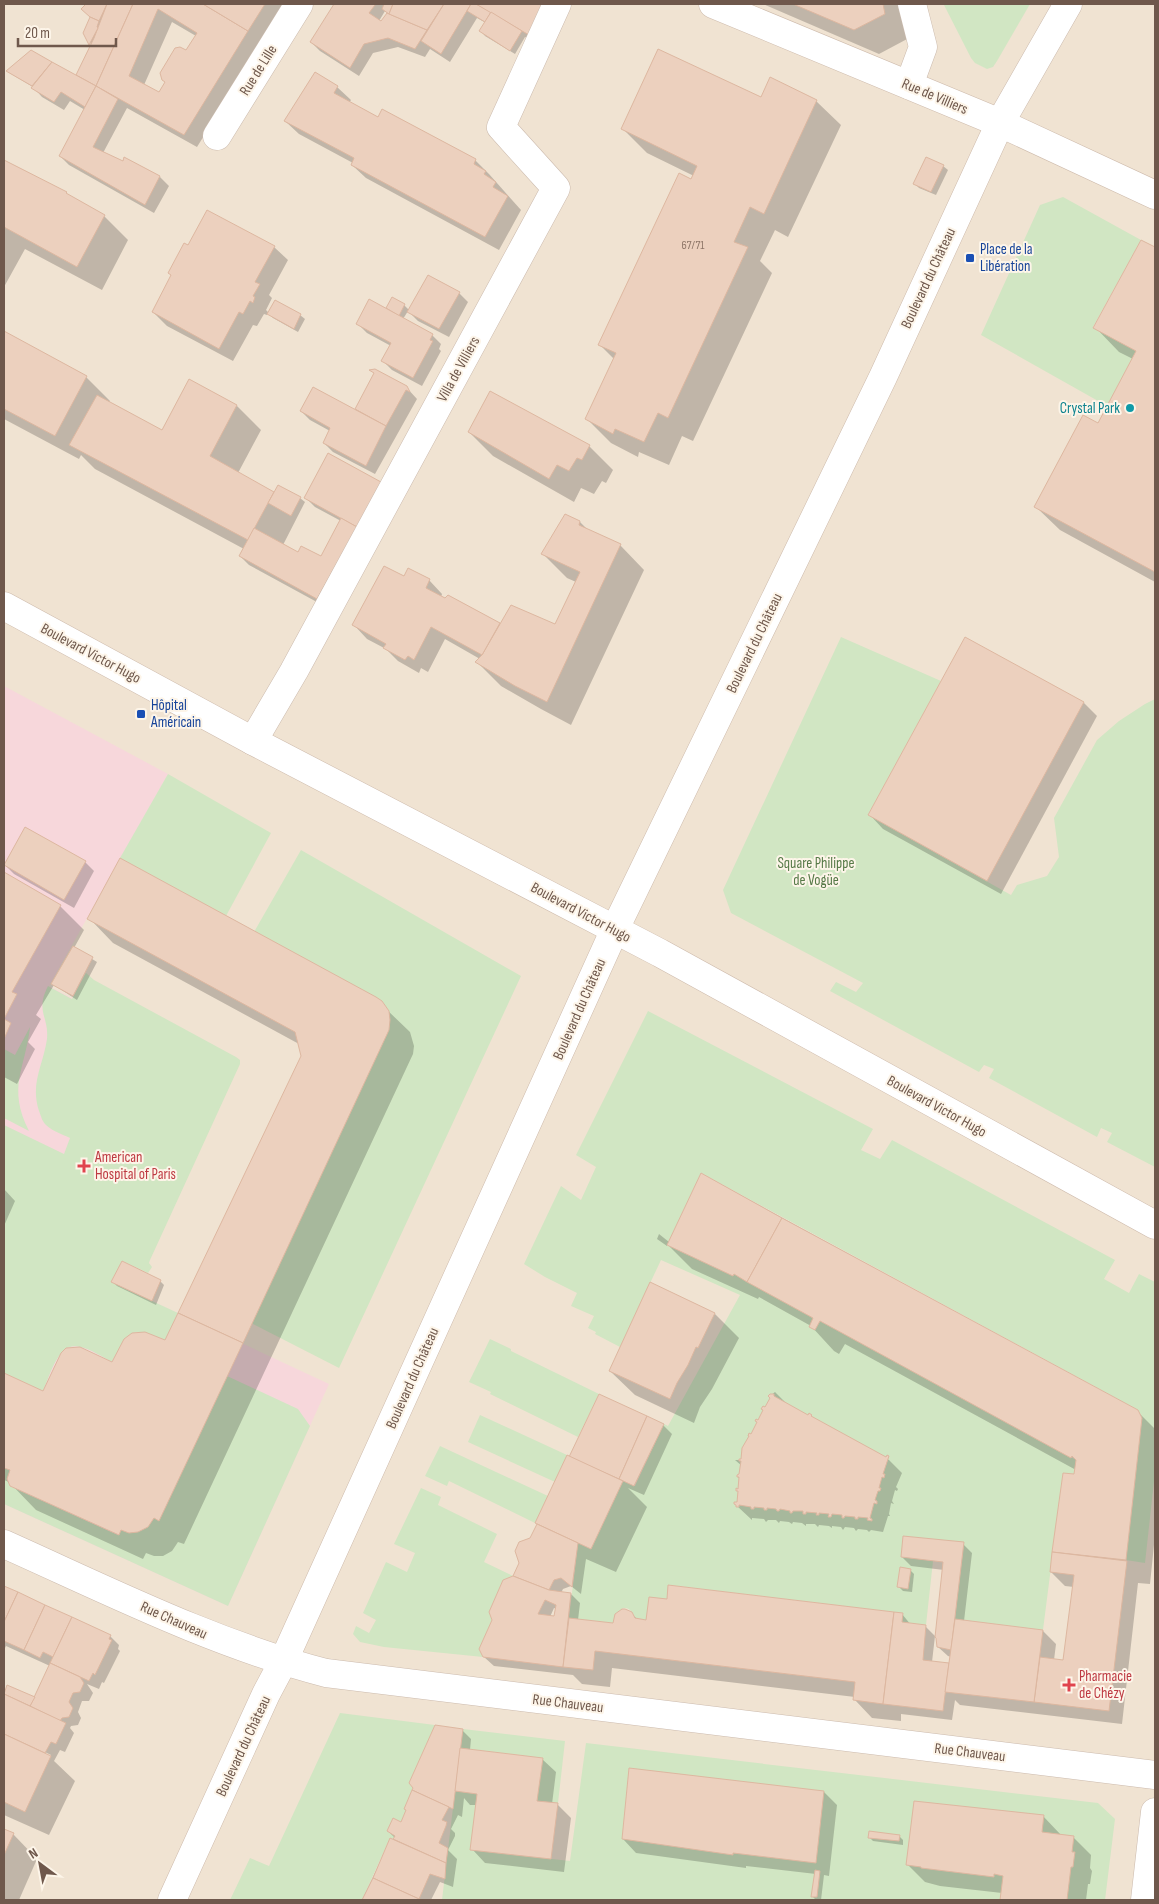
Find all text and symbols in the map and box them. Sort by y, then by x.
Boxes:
scale bar [18,15,115,47]
text: 20 m [25,24,50,43]
street label: Rue de Lille [235,41,281,99]
street label: Rue de Villiers [899,74,971,119]
street label: Boulevard du Château [897,225,960,332]
house number: 67/71 [681,238,705,253]
place label: Place de la Libération [980,240,1033,276]
marker: Place de la Libération [964,252,976,264]
street label: Villa de Villiers [433,333,484,405]
place label: Crystal Park [1060,399,1120,418]
marker: Crystal Park [1124,402,1136,414]
street label: Boulevard du Château [722,590,787,696]
street label: Boulevard Victor Hugo [37,619,144,688]
place label: Hôpital Américain [150,696,201,732]
marker: Hôpital Américain [135,708,147,720]
park label: Square Philippe de Vogüe [777,854,855,890]
street label: Boulevard Victor Hugo [527,878,634,947]
street label: Boulevard du Château [549,956,610,1063]
street label: Boulevard Victor Hugo [884,1071,990,1142]
place label: American Hospital of Paris [94,1148,176,1184]
marker: American Hospital of Paris [77,1159,91,1173]
street label: Boulevard du Château [382,1325,443,1432]
street label: Rue Chauveau [137,1597,210,1644]
place label: Pharmacie de Chézy [1079,1667,1132,1703]
marker: Pharmacie de Chézy [1063,1679,1075,1691]
street label: Rue Chauveau [531,1690,604,1717]
street label: Boulevard du Château [212,1693,275,1800]
street label: Rue Chauveau [933,1739,1006,1766]
north arrow [15,1839,65,1889]
text: N [26,1844,41,1863]

